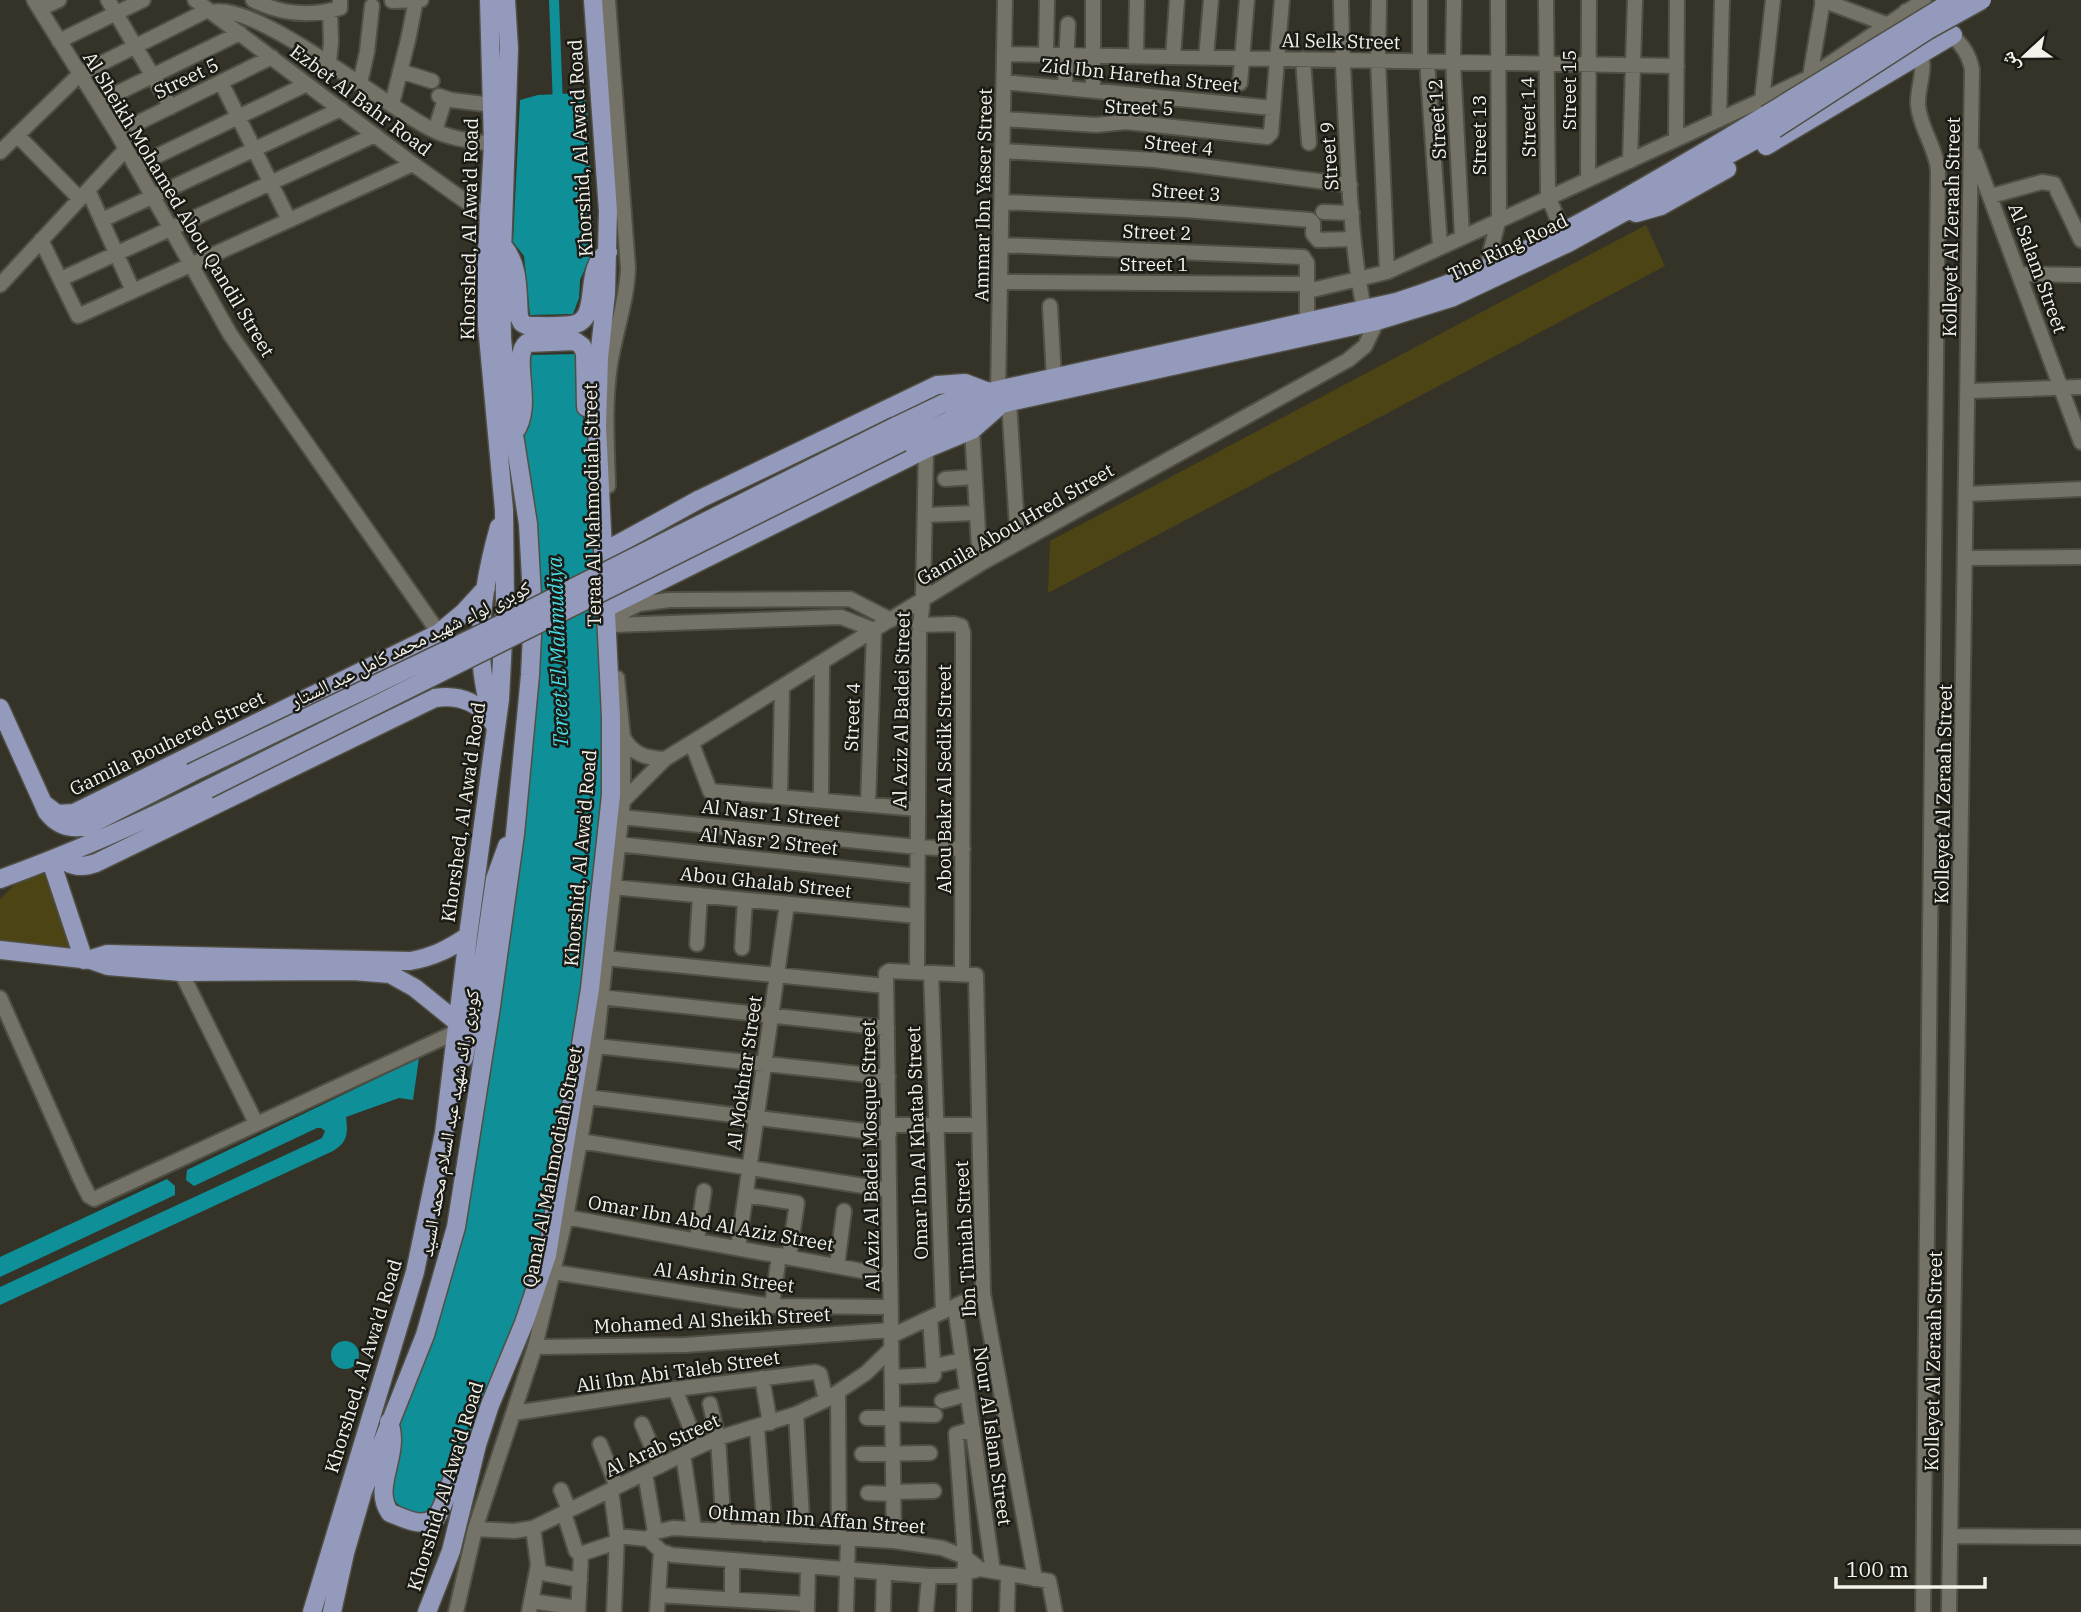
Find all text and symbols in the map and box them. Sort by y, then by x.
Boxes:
north arrow [1990,21,2060,91]
street label: Al Selk Street [1281,28,1401,54]
street label: Ezbet Al Bahr Road [286,39,436,161]
street label: Khorshid, Al Awa'd Road [562,39,598,257]
street label: Al Sheikh Mohamed Abou Qandil Street [78,47,280,361]
text: ش [1994,49,2024,76]
street label: Street 15 [1557,50,1581,130]
street label: Street 5 [150,52,222,104]
street label: Zid Ibn Haretha Street [1040,53,1241,97]
street label: Street 14 [1515,76,1541,158]
street label: Street 12 [1423,78,1451,160]
street label: Ammar Ibn Yaser Street [969,88,997,302]
street label: Street 5 [1104,94,1174,120]
street label: Street 13 [1467,95,1491,175]
street label: Kolleyet Al Zeraah Street [1937,116,1965,337]
street label: Khorshed, Al Awa'd Road [455,118,483,340]
street label: Street 9 [1315,121,1343,191]
street label: Street 4 [1143,129,1215,161]
street label: Street 3 [1151,178,1221,206]
street label: Al Salam Street [2003,200,2073,336]
street label: The Ring Road [1444,208,1572,286]
street label: Street 2 [1122,219,1192,245]
street label: Street 1 [1119,252,1189,276]
street label: Teraa Al Mahmodiah Street [578,383,606,627]
street label: Gamila Abou Hred Street [912,458,1118,590]
water label: Tereet El Mahmudiya [540,555,574,748]
street label: كوبرى لواء شهيد محمد كامل عبد الستار [285,575,534,713]
street label: Al Aziz Al Badei Street [887,611,915,809]
street label: Abou Bakr Al Sedik Street [932,664,956,894]
street label: Street 4 [839,682,865,752]
street label: Kolleyet Al Zeraah Street [1929,683,1957,904]
street label: Gamila Bouhered Street [65,685,269,801]
street label: Khorshed, Al Awa'd Road [436,700,490,924]
street label: Khorshid, Al Awa'd Road [559,748,601,968]
street label: Al Nasr 1 Street [700,794,842,832]
street label: Al Nasr 2 Street [698,822,840,860]
street label: Abou Ghalab Street [679,861,853,903]
street label: كوبرى رائد شهيد عبد السلام محمد السيد [414,987,486,1259]
street label: Al Mokhtar Street [721,994,767,1152]
street label: Al Aziz Al Badei Mosque Street [856,1020,884,1292]
street label: Omar Ibn Al Khatab Street [901,1025,933,1260]
street label: Qanal Al Mahmodiah Street [517,1044,587,1290]
street label: Ibn Timiah Street [949,1160,981,1318]
street label: Omar Ibn Abd Al Aziz Street [586,1190,836,1257]
street label: Kolleyet Al Zeraah Street [1919,1250,1947,1471]
street label: Khorshed, Al Awa'd Road [319,1256,407,1476]
street label: Al Ashrin Street [652,1256,796,1298]
street label: Mohamed Al Sheikh Street [593,1302,831,1338]
street label: Ali Ibn Abi Taleb Street [575,1345,782,1397]
street label: Nour Al Islam Street [969,1345,1018,1527]
street label: Khorshid, Al Awa'd Road [402,1378,488,1594]
street label: Al Arab Street [601,1408,723,1482]
street label: Othman Ibn Affan Street [707,1499,927,1539]
scale bar [1836,1546,1985,1590]
text: 100 m [1846,1555,1909,1583]

